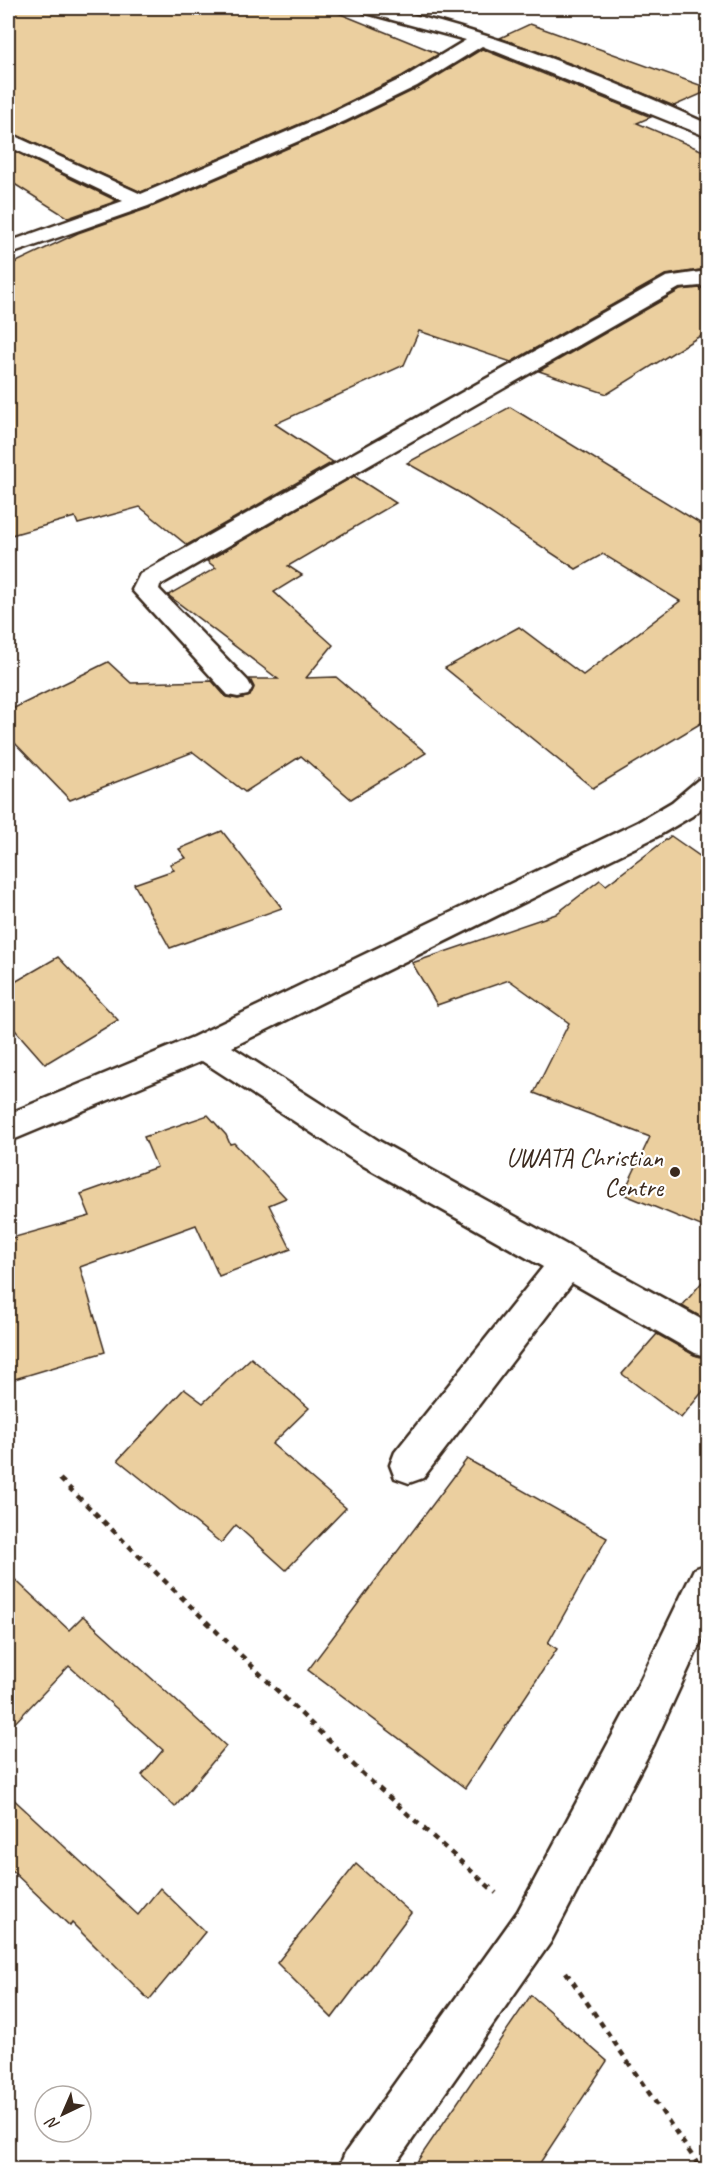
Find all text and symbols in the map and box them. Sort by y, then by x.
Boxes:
place label: UWATA Christian Centre [506,1141,665,1204]
marker: UWATA Christian Centre [668,1165,682,1179]
north arrow [33,2084,93,2144]
text: N [41,2111,64,2135]

